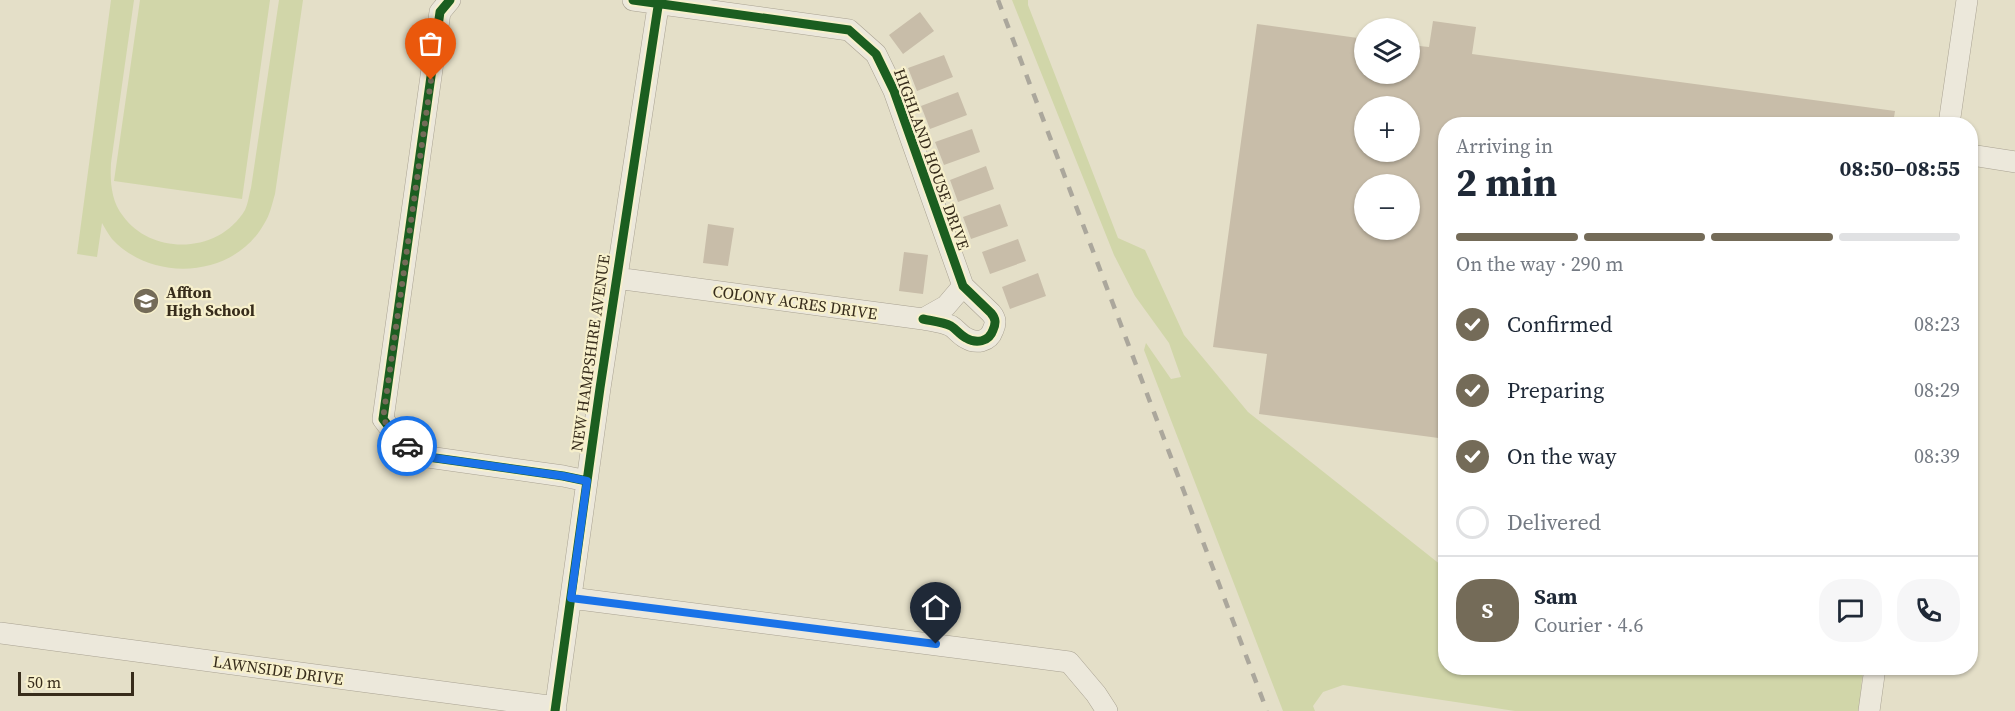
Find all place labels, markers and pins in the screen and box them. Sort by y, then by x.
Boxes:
pin [405,18,456,80]
place label: Affton High School [166,281,255,321]
school or university icon: Affton High School [131,286,161,316]
pin [910,582,961,644]

